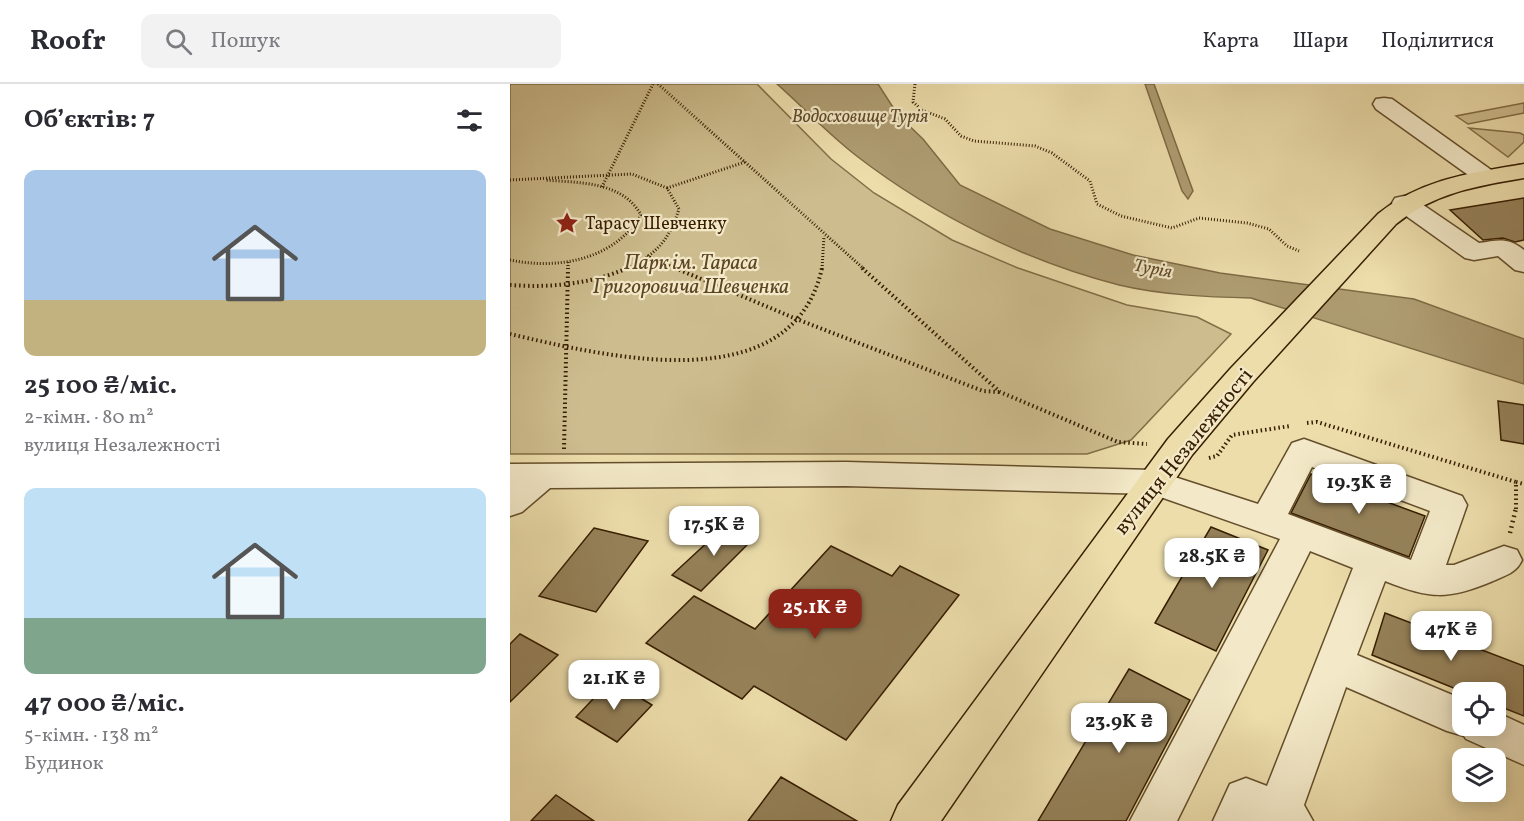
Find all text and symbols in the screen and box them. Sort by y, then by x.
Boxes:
search box [141,14,561,68]
text: Roofr [30,22,105,61]
icon: search [162,25,195,58]
text: Пошук [210,26,280,57]
text: Карта [1202,27,1259,56]
text: Шари [1292,27,1348,56]
text: Поділитися [1381,27,1494,56]
text: Об’єктів: 7 [24,102,155,138]
icon: filters [453,104,486,137]
water label: Водосховище Турія [792,105,928,130]
icon: home [201,209,309,317]
place icon: Тарасу Шевченку [554,210,580,236]
place label: Тарасу Шевченку [585,212,727,237]
park label: Парк ім. Тараса Григоровича Шевченка [593,249,789,302]
water label: Турія [1131,254,1174,285]
street label: вулиця Незалежності [1108,363,1260,541]
text: 25 100 ₴/міс. [24,368,177,404]
text: 2-кімн. · 80 m² [24,404,154,432]
text: вулиця Незалежності [24,432,221,460]
pin: 19.3K ₴ [1304,464,1414,515]
text: 19.3K ₴ [1326,469,1392,497]
pin: 17.5K ₴ [659,506,769,557]
text: 17.5K ₴ [683,511,745,539]
icon: home [201,527,309,635]
pin: 28.5K ₴ [1157,538,1267,589]
text: 28.5K ₴ [1178,543,1246,571]
pin: 25.1K ₴ [760,589,870,640]
text: 25.1K ₴ [783,594,847,622]
pin: 47K ₴ [1409,611,1493,662]
text: 47K ₴ [1425,616,1477,644]
pin: 21.1K ₴ [559,660,669,711]
text: 21.1K ₴ [582,665,646,693]
map controls [1452,682,1506,802]
button: locate [1452,682,1506,736]
text: 47 000 ₴/міс. [24,686,185,722]
pin: 23.9K ₴ [1064,703,1174,754]
text: 23.9K ₴ [1085,708,1153,736]
text: 5-кімн. · 138 m² [24,722,158,750]
button: layers [1452,748,1506,802]
text: Будинок [24,750,104,778]

